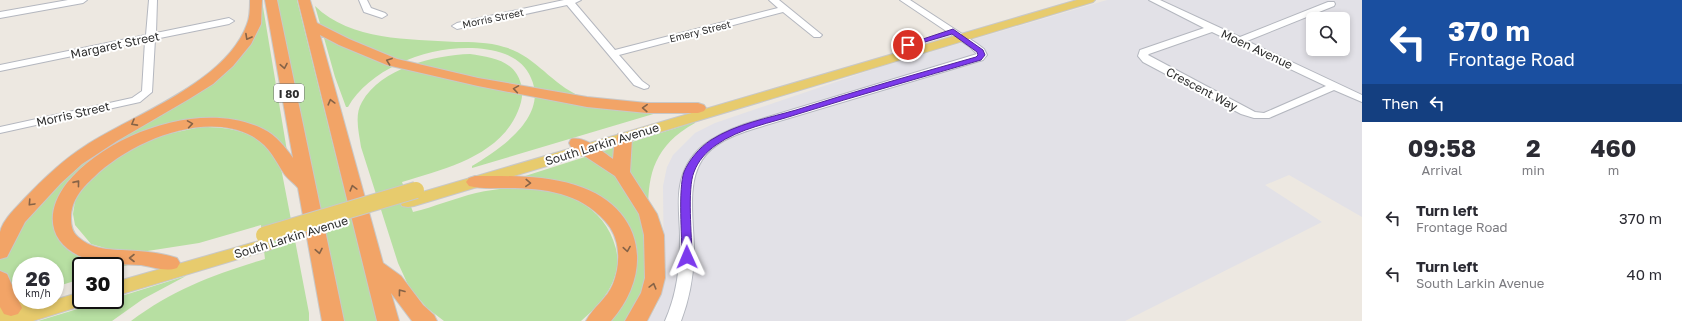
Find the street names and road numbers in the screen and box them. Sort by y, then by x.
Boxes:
street label: Morris Street [461,6,525,30]
street label: Emery Street [668,18,732,44]
street label: Moen Avenue [1219,26,1295,72]
street label: Margaret Street [69,28,161,62]
street label: Crescent Way [1164,64,1241,114]
road number: I 80 [274,84,304,102]
street label: Morris Street [35,98,111,130]
street label: South Larkin Avenue [543,119,661,168]
street label: South Larkin Avenue [232,212,350,261]

